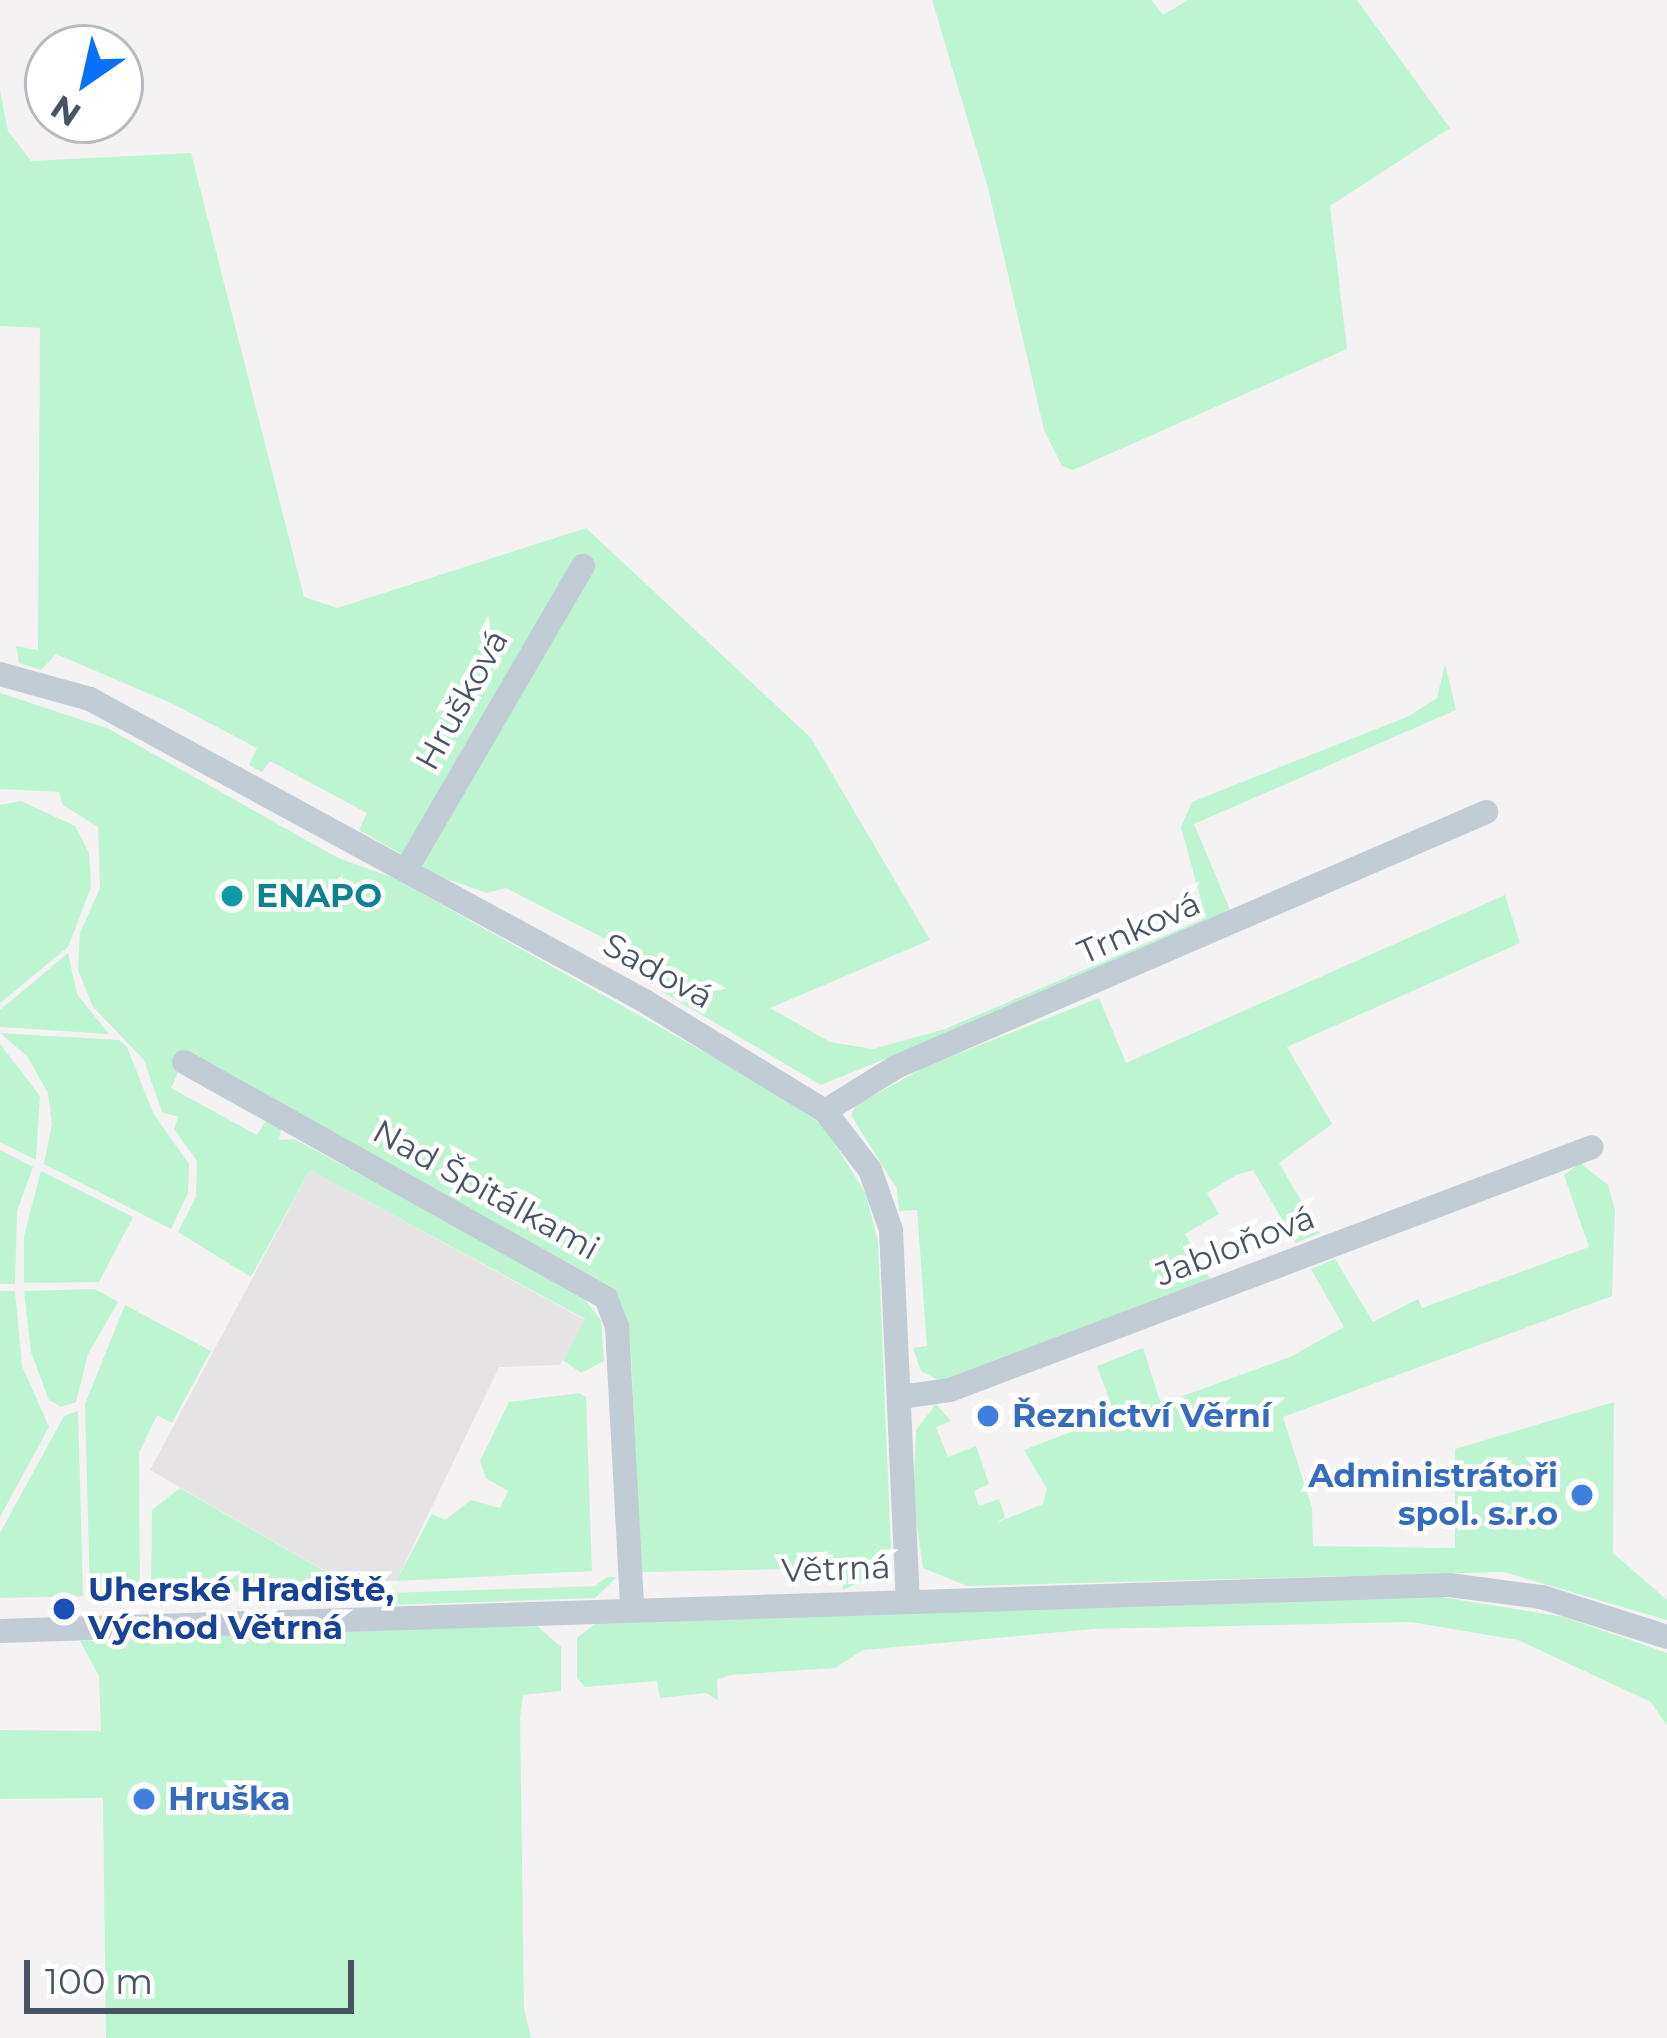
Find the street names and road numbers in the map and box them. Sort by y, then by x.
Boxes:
street label: Hrušková [407,623,517,777]
street label: Trnková [1072,884,1206,972]
street label: Sadová [596,925,720,1017]
street label: Nad Špitálkami [366,1111,606,1269]
street label: Jabloňová [1150,1198,1320,1294]
street label: Větrná [781,1547,891,1591]

